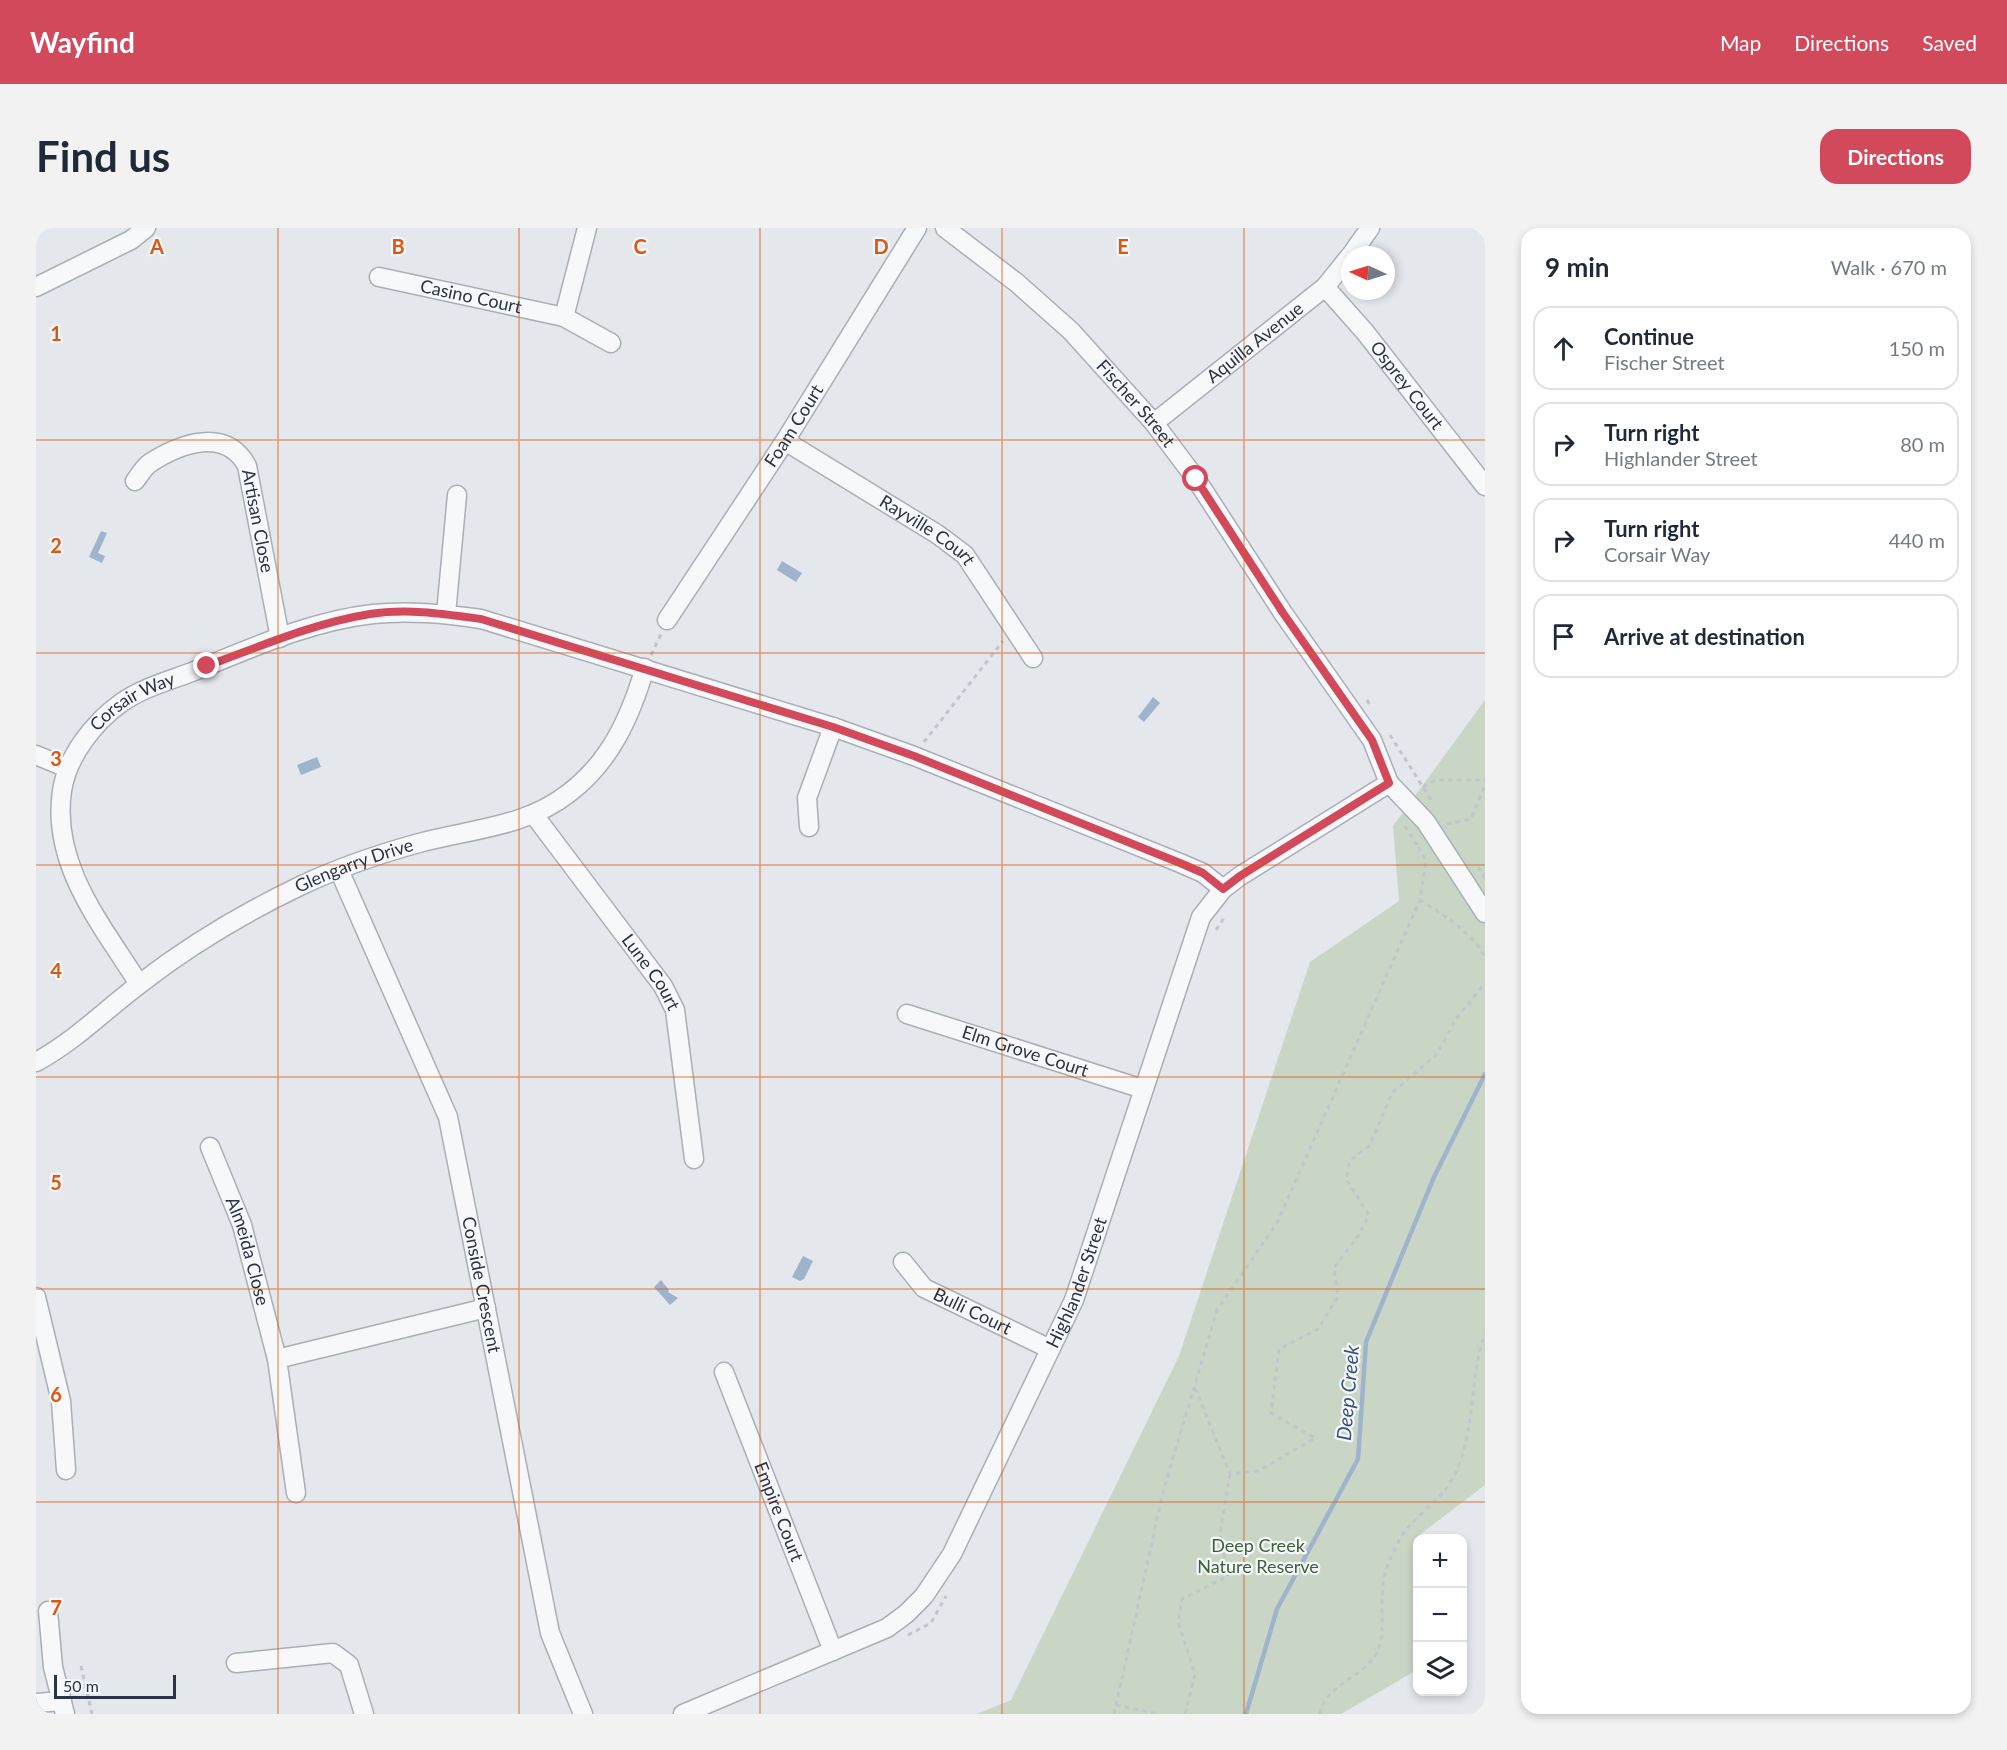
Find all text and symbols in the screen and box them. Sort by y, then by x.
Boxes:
text: Wayfind [30,25,135,59]
text: Map [1720,30,1761,55]
text: Directions [1794,30,1889,55]
text: Saved [1922,30,1977,55]
button: Directions [1820,129,1971,184]
text: Find us [36,131,170,181]
text: A [149,234,164,258]
text: B [391,234,405,258]
text: C [633,234,647,258]
text: D [873,234,889,258]
text: E [1117,234,1129,258]
north arrow [1341,246,1395,300]
text: 9 min [1545,251,1609,283]
text: Walk · 670 m [1831,255,1947,279]
street label: Casino Court [418,274,524,318]
street label: Aquilla Avenue [1201,297,1307,387]
text: 1 [50,321,62,345]
text: Continue [1604,323,1694,350]
icon: ahead [1547,332,1580,365]
street label: Osprey Court [1366,336,1449,434]
text: 150 m [1889,336,1945,360]
text: Fischer Street [1604,350,1725,374]
street label: Fischer Street [1092,355,1180,452]
street label: Foam Court [759,380,828,471]
text: Turn right [1604,419,1699,446]
icon: right [1547,428,1580,461]
text: 80 m [1900,432,1945,456]
text: Highlander Street [1604,446,1758,470]
route start [1182,465,1208,491]
street label: Artisan Close [238,467,279,574]
street label: Rayville Court [876,490,981,569]
text: Turn right [1604,515,1699,542]
icon: right [1547,524,1580,557]
text: 440 m [1889,528,1945,552]
text: 2 [50,533,62,557]
text: Corsair Way [1604,542,1710,566]
icon: arrive [1547,620,1580,653]
text: Arrive at destination [1604,623,1805,650]
route end [193,652,219,678]
street label: Corsair Way [85,667,178,735]
text: 3 [50,746,62,770]
street label: Glengarry Drive [291,833,416,897]
street label: Lune Court [618,929,686,1014]
text: 4 [50,958,62,982]
street label: Elm Grove Court [959,1020,1092,1081]
text: 5 [50,1170,62,1194]
street label: Almeida Close [222,1193,275,1308]
street label: Highlander Street [1041,1214,1111,1351]
street label: Conside Crescent [458,1215,506,1355]
street label: Bulli Court [930,1282,1016,1339]
water label: Deep Creek [1331,1344,1363,1442]
text: 6 [50,1382,62,1406]
street label: Empire Court [750,1459,809,1565]
park label: Deep Creek Nature Reserve [1197,1534,1319,1577]
map controls [1413,1534,1467,1696]
button: + [1413,1534,1467,1588]
button: − [1413,1588,1467,1642]
text: 7 [50,1595,62,1619]
button: layers [1413,1642,1467,1696]
scale bar [54,1672,176,1700]
text: 50 m [63,1676,99,1695]

